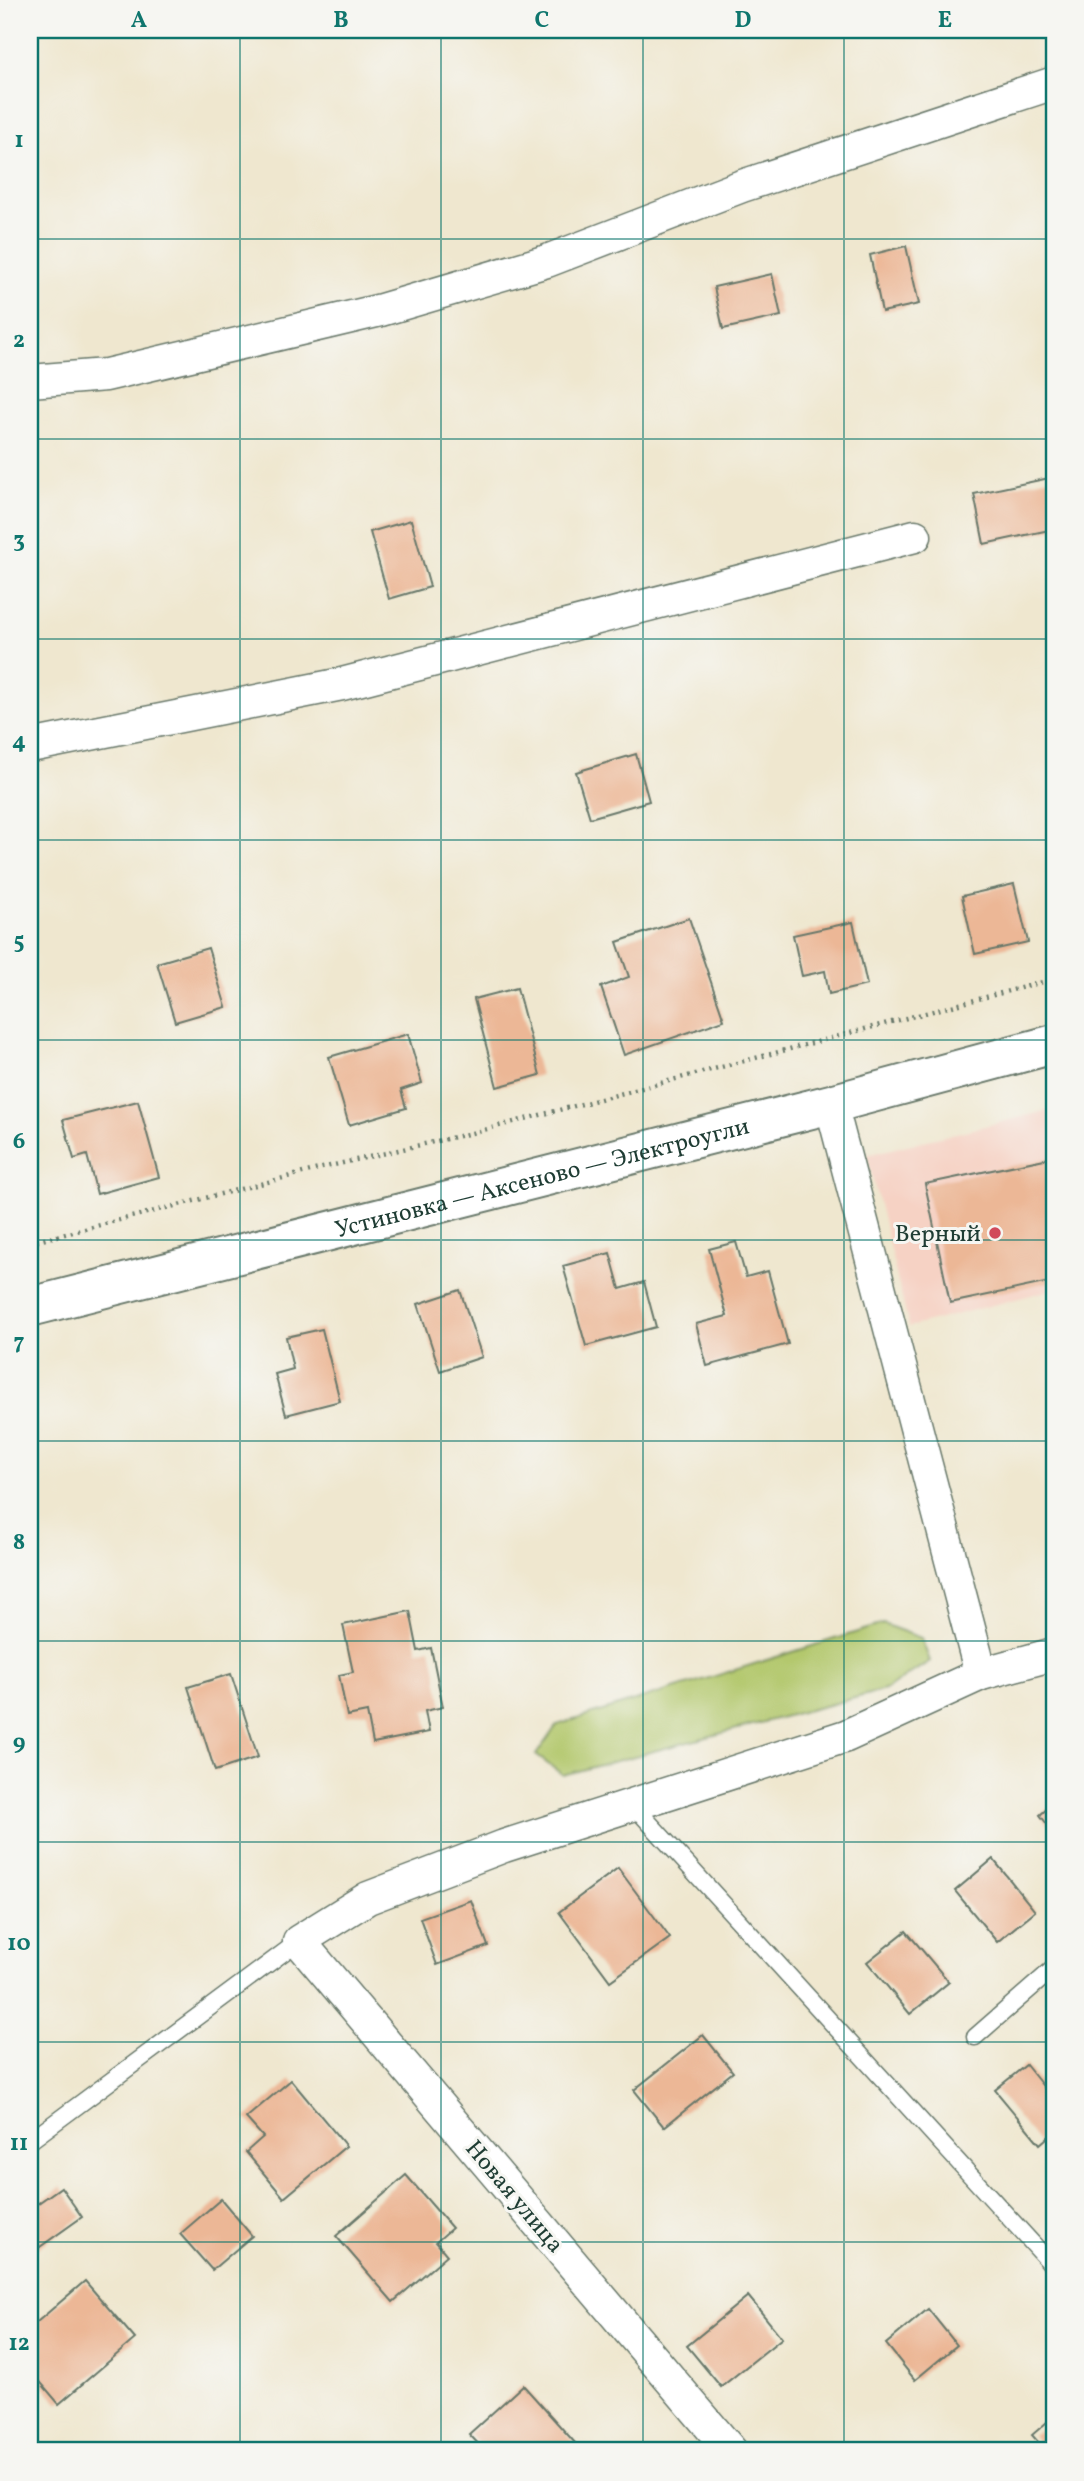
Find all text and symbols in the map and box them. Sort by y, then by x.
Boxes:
text: A [131,5,147,37]
text: B [333,5,349,37]
text: C [535,5,549,37]
text: D [735,5,752,37]
text: E [938,5,952,37]
text: 1 [14,125,24,157]
text: 2 [13,325,25,357]
text: 3 [13,525,25,557]
text: 4 [12,726,26,758]
text: 5 [13,926,25,958]
street label: Устиновка — Аксеново — Электроугли [331,1110,753,1248]
text: 6 [13,1126,25,1158]
place label: Верный [895,1218,981,1252]
marker: Верный [987,1225,1003,1241]
text: 7 [14,1327,25,1359]
text: 8 [13,1527,25,1559]
text: 9 [13,1727,25,1759]
text: 10 [7,1928,31,1960]
text: 11 [10,2128,28,2160]
street label: Новая улица [456,2133,571,2261]
text: 12 [8,2328,30,2360]

